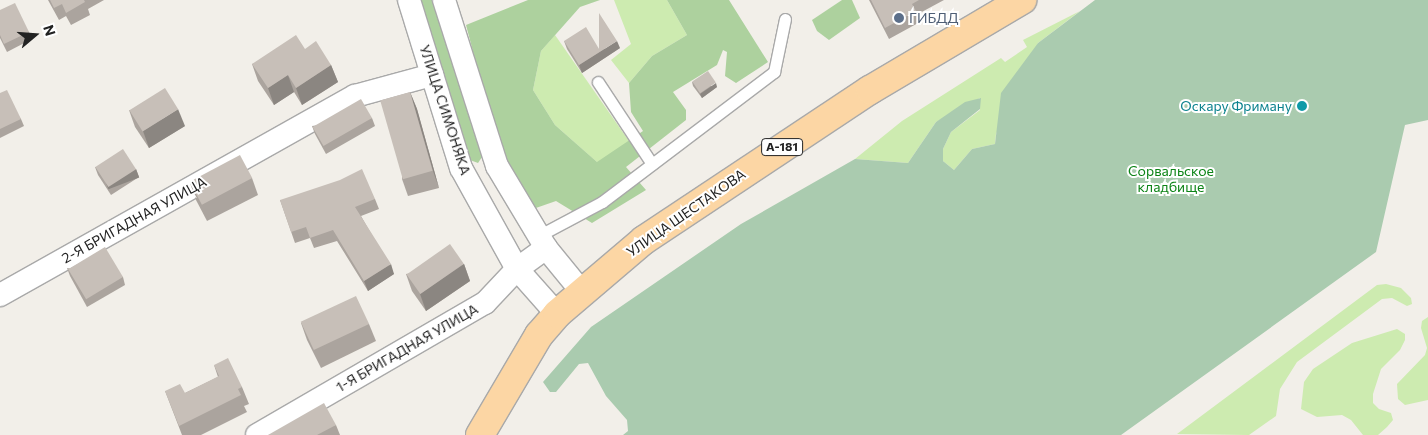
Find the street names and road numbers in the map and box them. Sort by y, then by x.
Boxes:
street label: УЛИЦА СИМОНЯКА [416,43,474,177]
road number: А-181 [761,138,803,156]
street label: УЛИЦА ШЕСТАКОВА [623,166,749,260]
street label: 2-Я БРИГАДНАЯ УЛИЦА [59,173,209,267]
street label: 1-Я БРИГАДНАЯ УЛИЦА [333,300,481,396]

